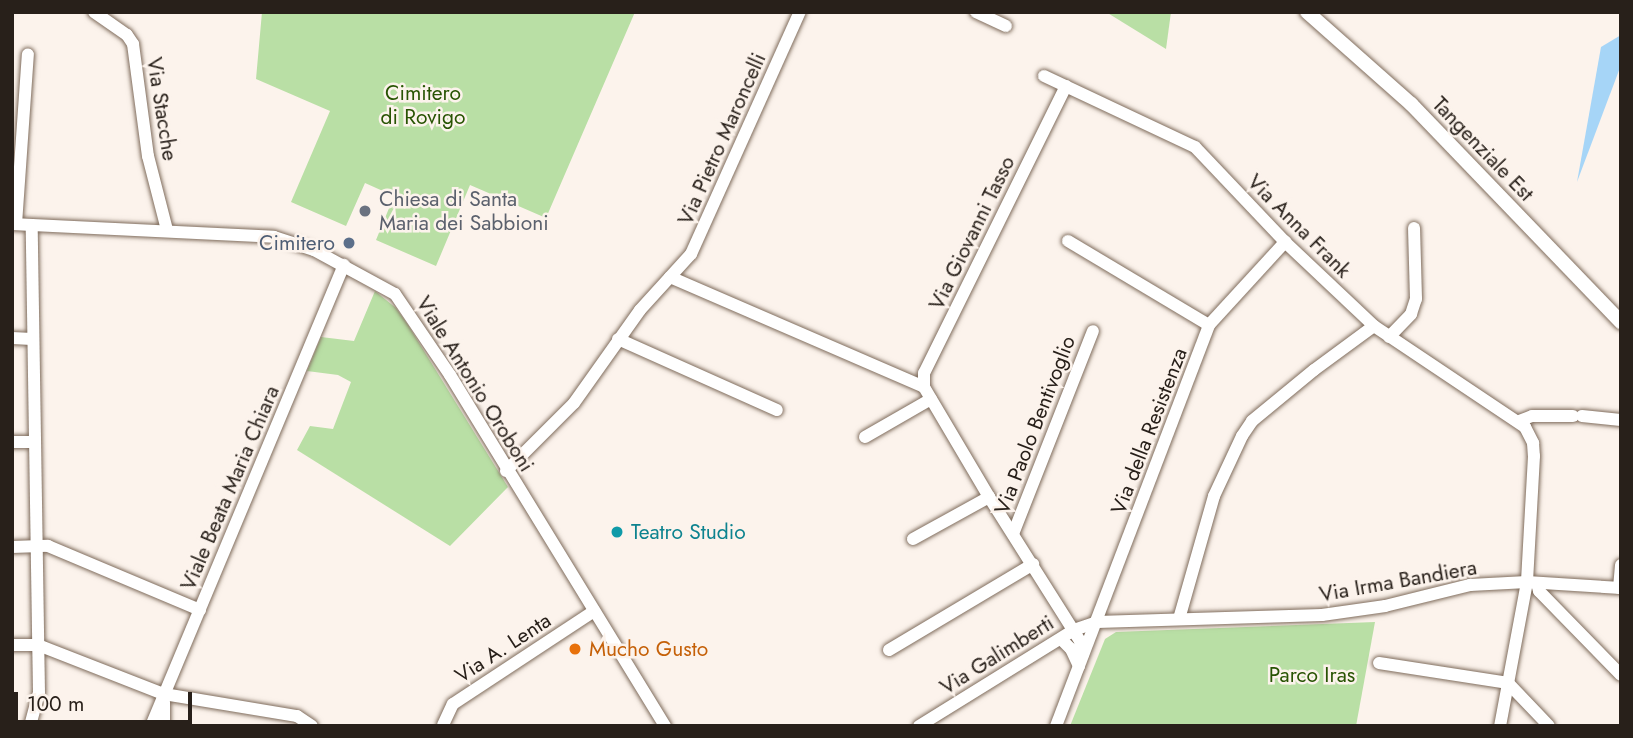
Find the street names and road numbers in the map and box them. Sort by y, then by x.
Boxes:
street label: Via Pietro Maroncelli [673,49,771,229]
street label: Via Stacche [141,56,183,162]
street label: Tangenziale Est [1427,92,1539,206]
street label: Via Giovanni Tasso [924,152,1020,314]
street label: Via Anna Frank [1242,169,1356,283]
street label: Viale Antonio Oroboni [411,292,539,476]
street label: Via Paolo Bentivoglio [989,332,1081,518]
street label: Via della Resistenza [1106,344,1192,518]
street label: Viale Beata Maria Chiara [175,382,285,594]
street label: Via Irma Bandiera [1317,555,1479,607]
street label: Via A. Lenta [450,608,556,688]
street label: Via Galimberti [936,610,1058,700]

